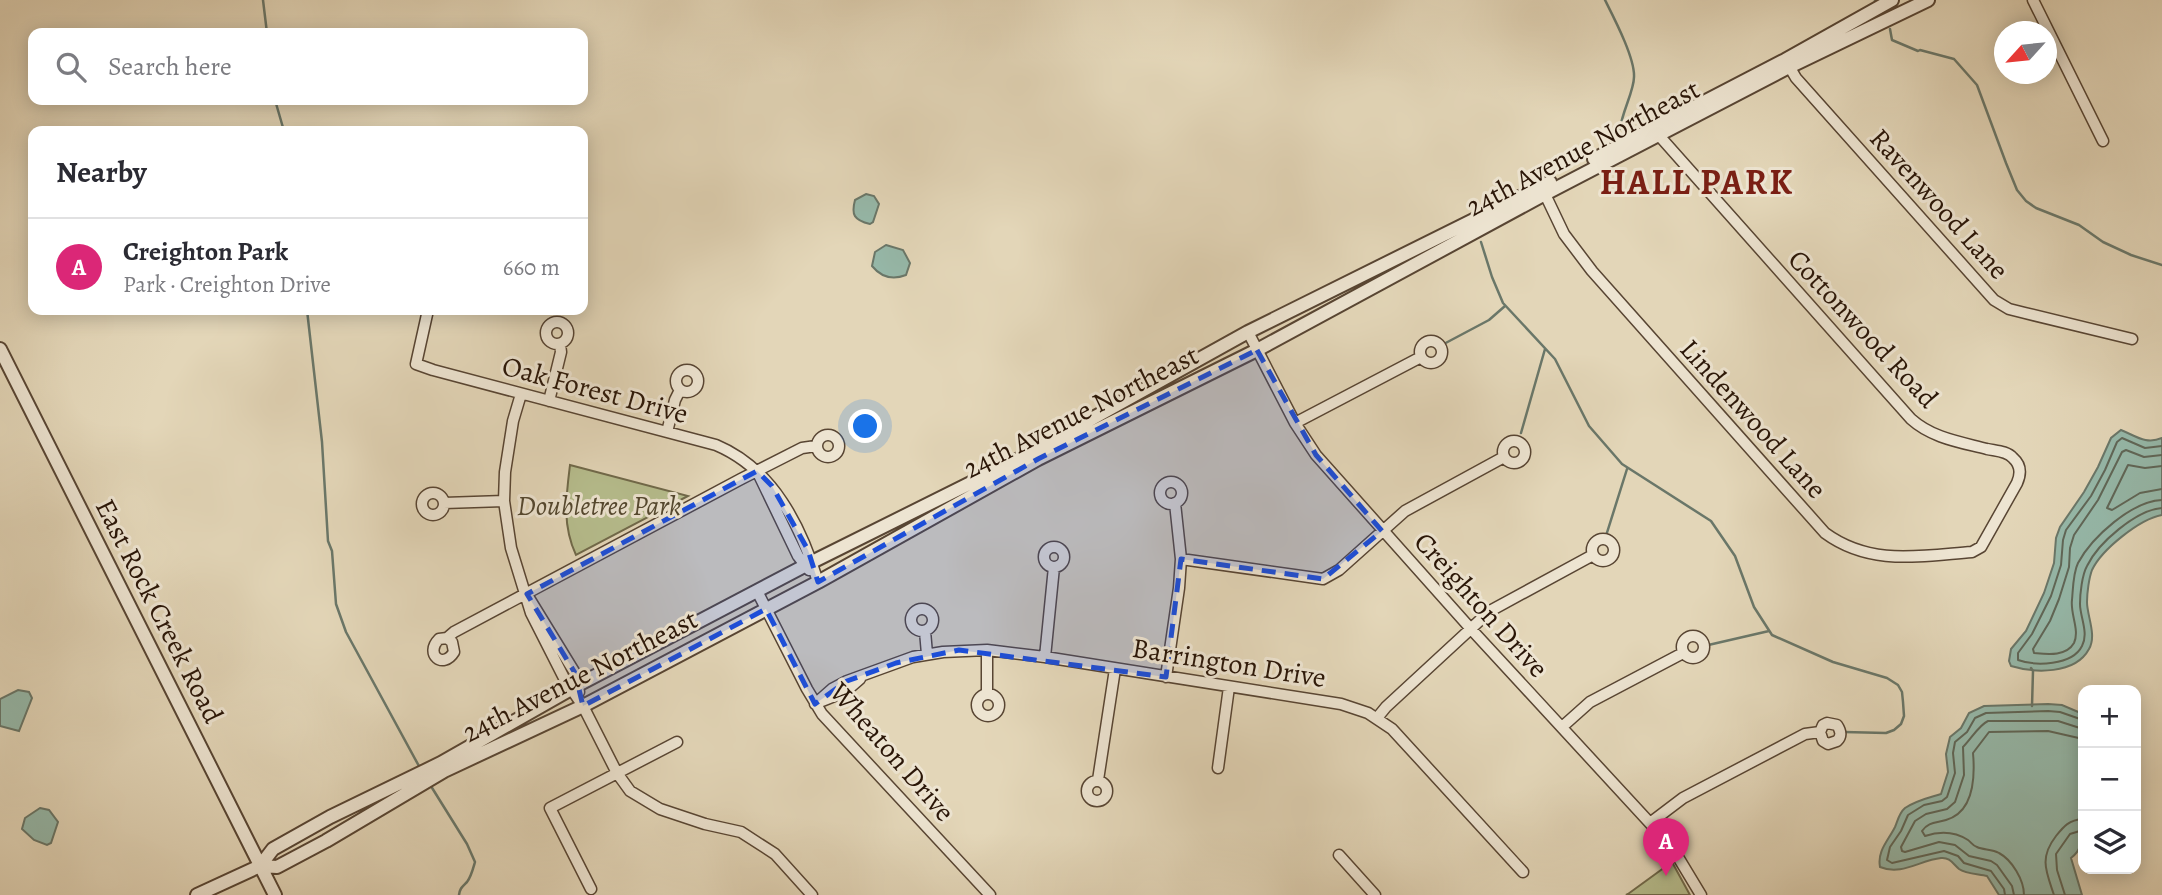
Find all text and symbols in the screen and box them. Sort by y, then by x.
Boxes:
north arrow [1994,21,2057,84]
search box [28,28,588,105]
icon: search [52,48,90,86]
text: Search here [108,49,232,84]
street label: 24th Avenue Northeast [1460,70,1706,226]
street label: Ravenwood Lane [1861,120,2017,288]
text: Nearby [56,152,147,192]
district label: HALL PARK [1600,158,1794,206]
text: Creighton Park [123,234,288,269]
street label: Cottonwood Road [1779,241,1947,417]
text: A [72,252,86,283]
text: 660 m [503,252,560,283]
text: Park · Creighton Drive [123,269,331,300]
street label: Lindenwood Lane [1671,331,1835,507]
street label: 24th Avenue Northeast [957,336,1205,488]
street label: Oak Forest Drive [498,347,692,433]
your location [848,409,882,443]
park label: Doubletree Park [517,487,681,525]
street label: East Rock Creek Road [86,492,232,730]
street label: Creighton Drive [1405,524,1557,686]
street label: 24th Avenue Northeast [456,600,704,752]
street label: Barrington Drive [1130,629,1328,697]
street label: Wheaton Drive [820,673,963,830]
map controls [2078,685,2141,874]
button: + [2078,685,2141,748]
button: − [2078,748,2141,811]
button: layers [2078,811,2141,874]
pin: A [1643,818,1689,876]

